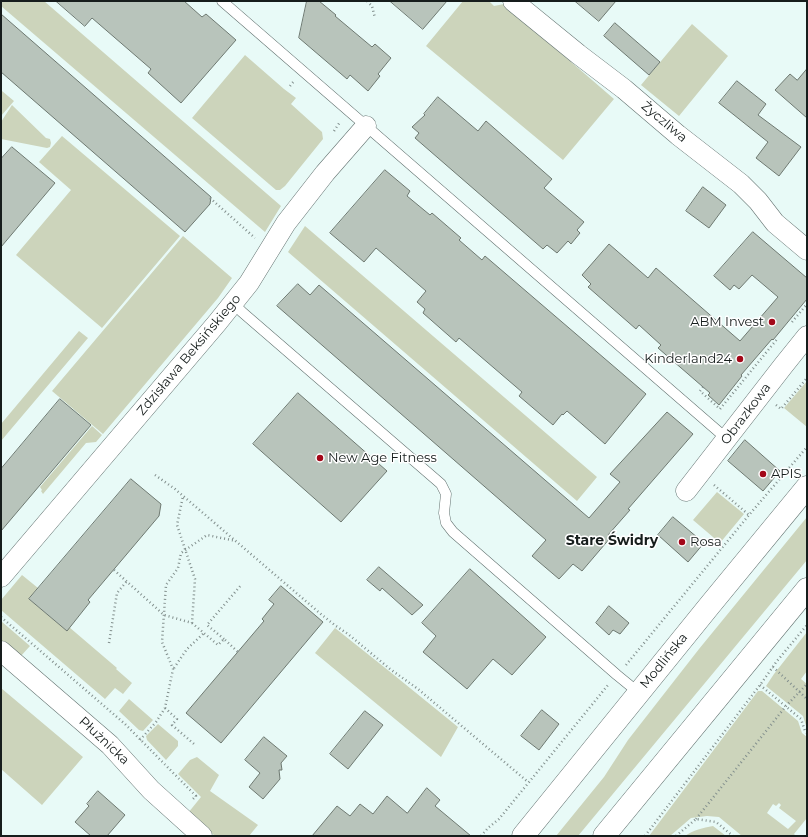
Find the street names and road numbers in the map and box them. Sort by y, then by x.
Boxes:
street label: Życzliwa [638,98,690,146]
street label: Zdzisława Beksińskiego [134,291,244,419]
street label: Obrazkowa [718,380,774,448]
street label: Modlińska [637,630,691,692]
street label: Płużnicka [76,714,132,768]

